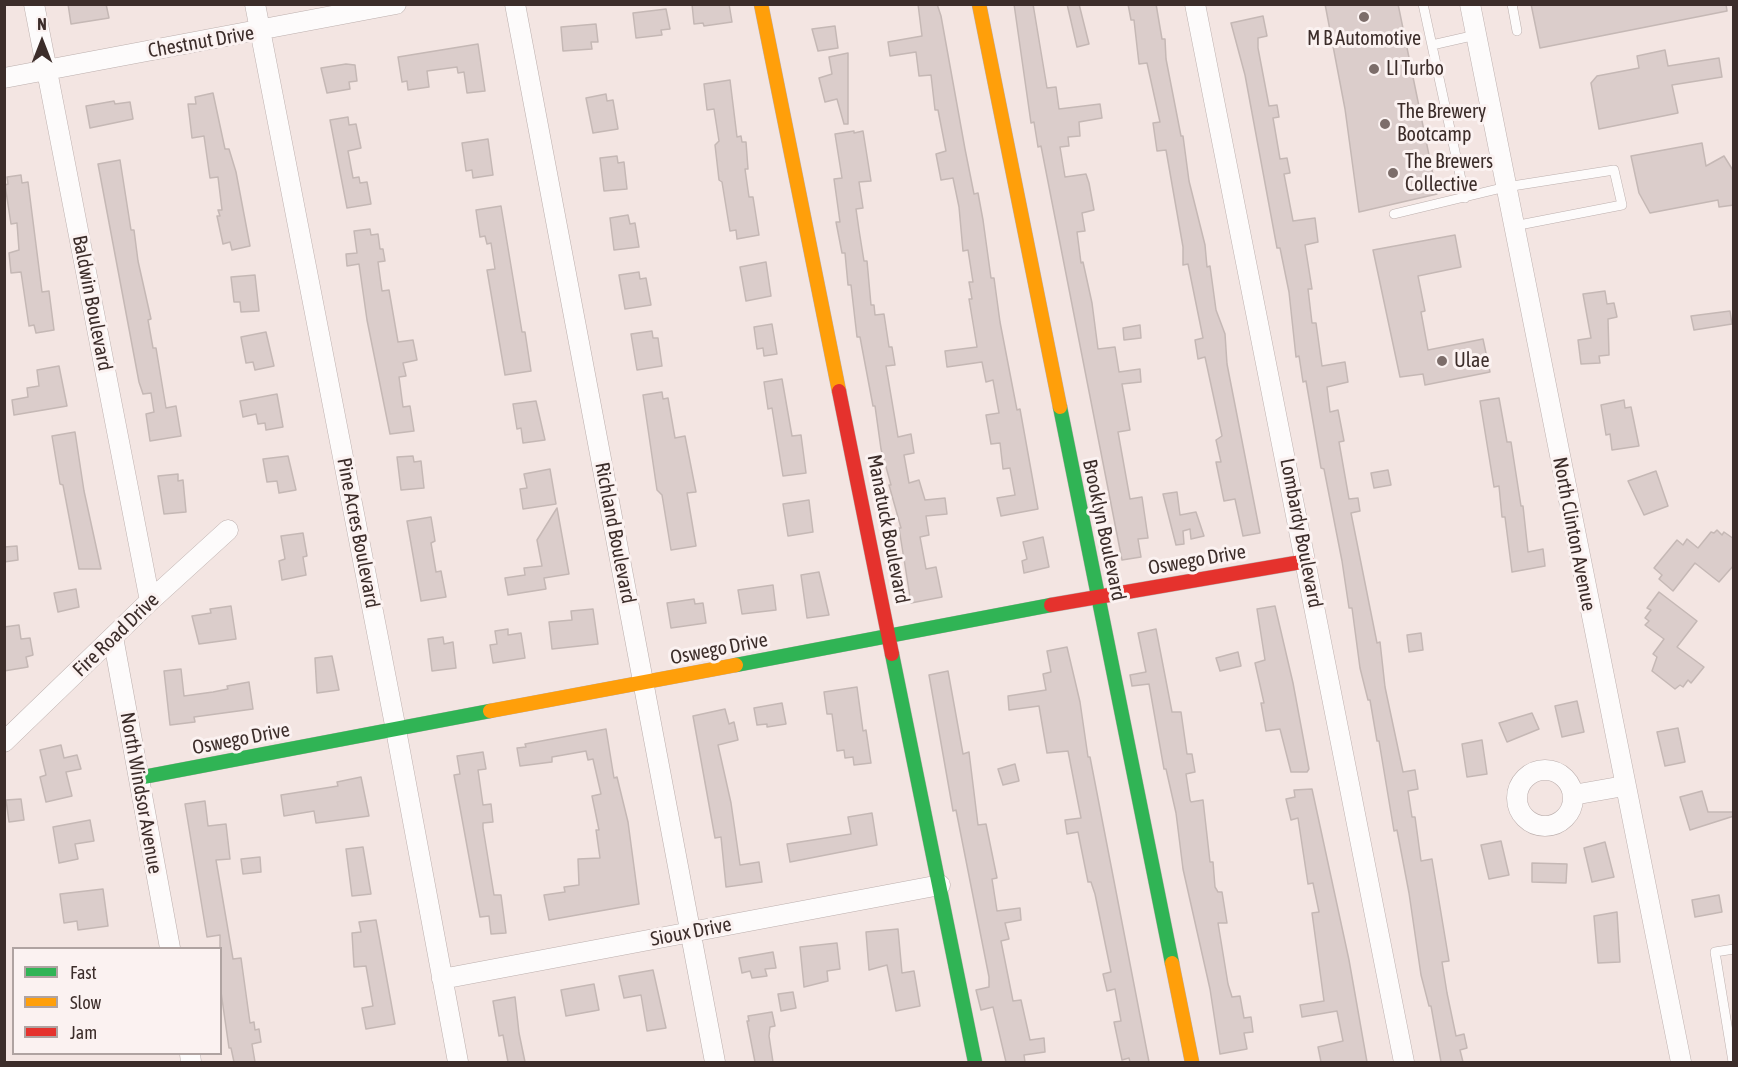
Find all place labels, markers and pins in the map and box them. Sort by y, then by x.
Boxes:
marker: M B Automotive [1357,10,1371,24]
place label: M B Automotive [1307,27,1421,51]
place label: LI Turbo [1386,57,1444,81]
marker: LI Turbo [1367,62,1381,76]
place label: The Brewery Bootcamp [1397,100,1486,147]
marker: The Brewery Bootcamp [1378,117,1392,131]
place label: The Brewers Collective [1405,150,1493,197]
marker: The Brewers Collective [1386,166,1400,180]
place label: Ulae [1454,349,1489,373]
marker: Ulae [1435,354,1449,368]

